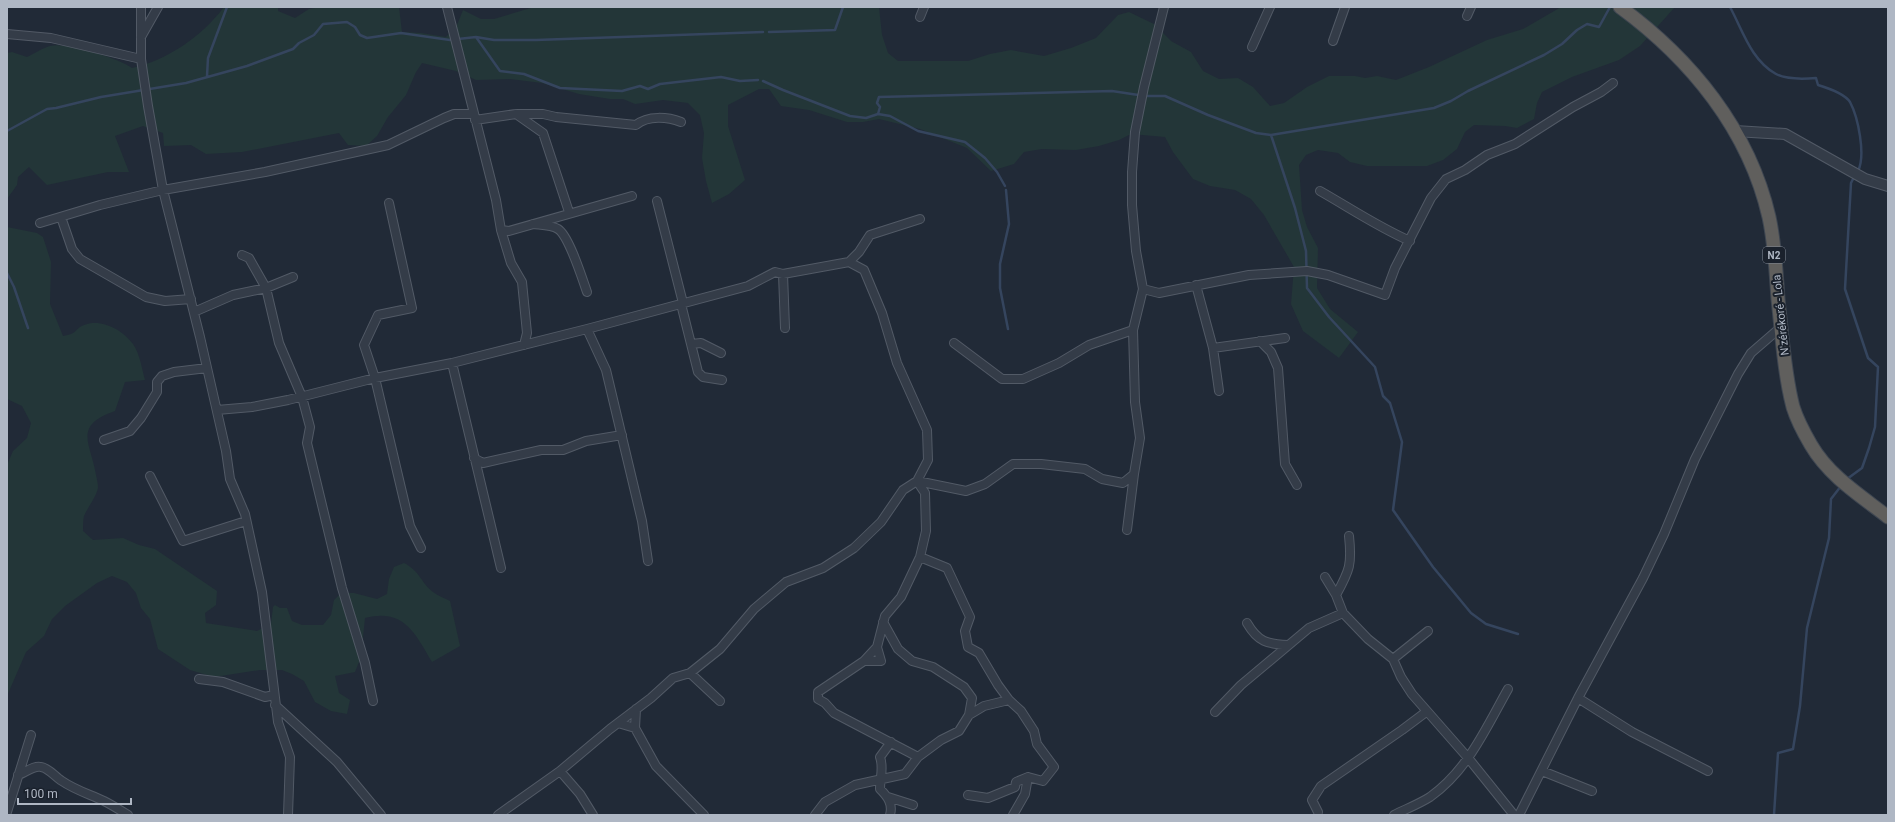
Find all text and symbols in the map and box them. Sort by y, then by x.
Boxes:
road number: N2 [1763,247,1785,263]
street label: N'zérékoré - Lola [1770,274,1792,356]
scale bar [18,780,131,806]
text: 100 m [24,787,58,801]

